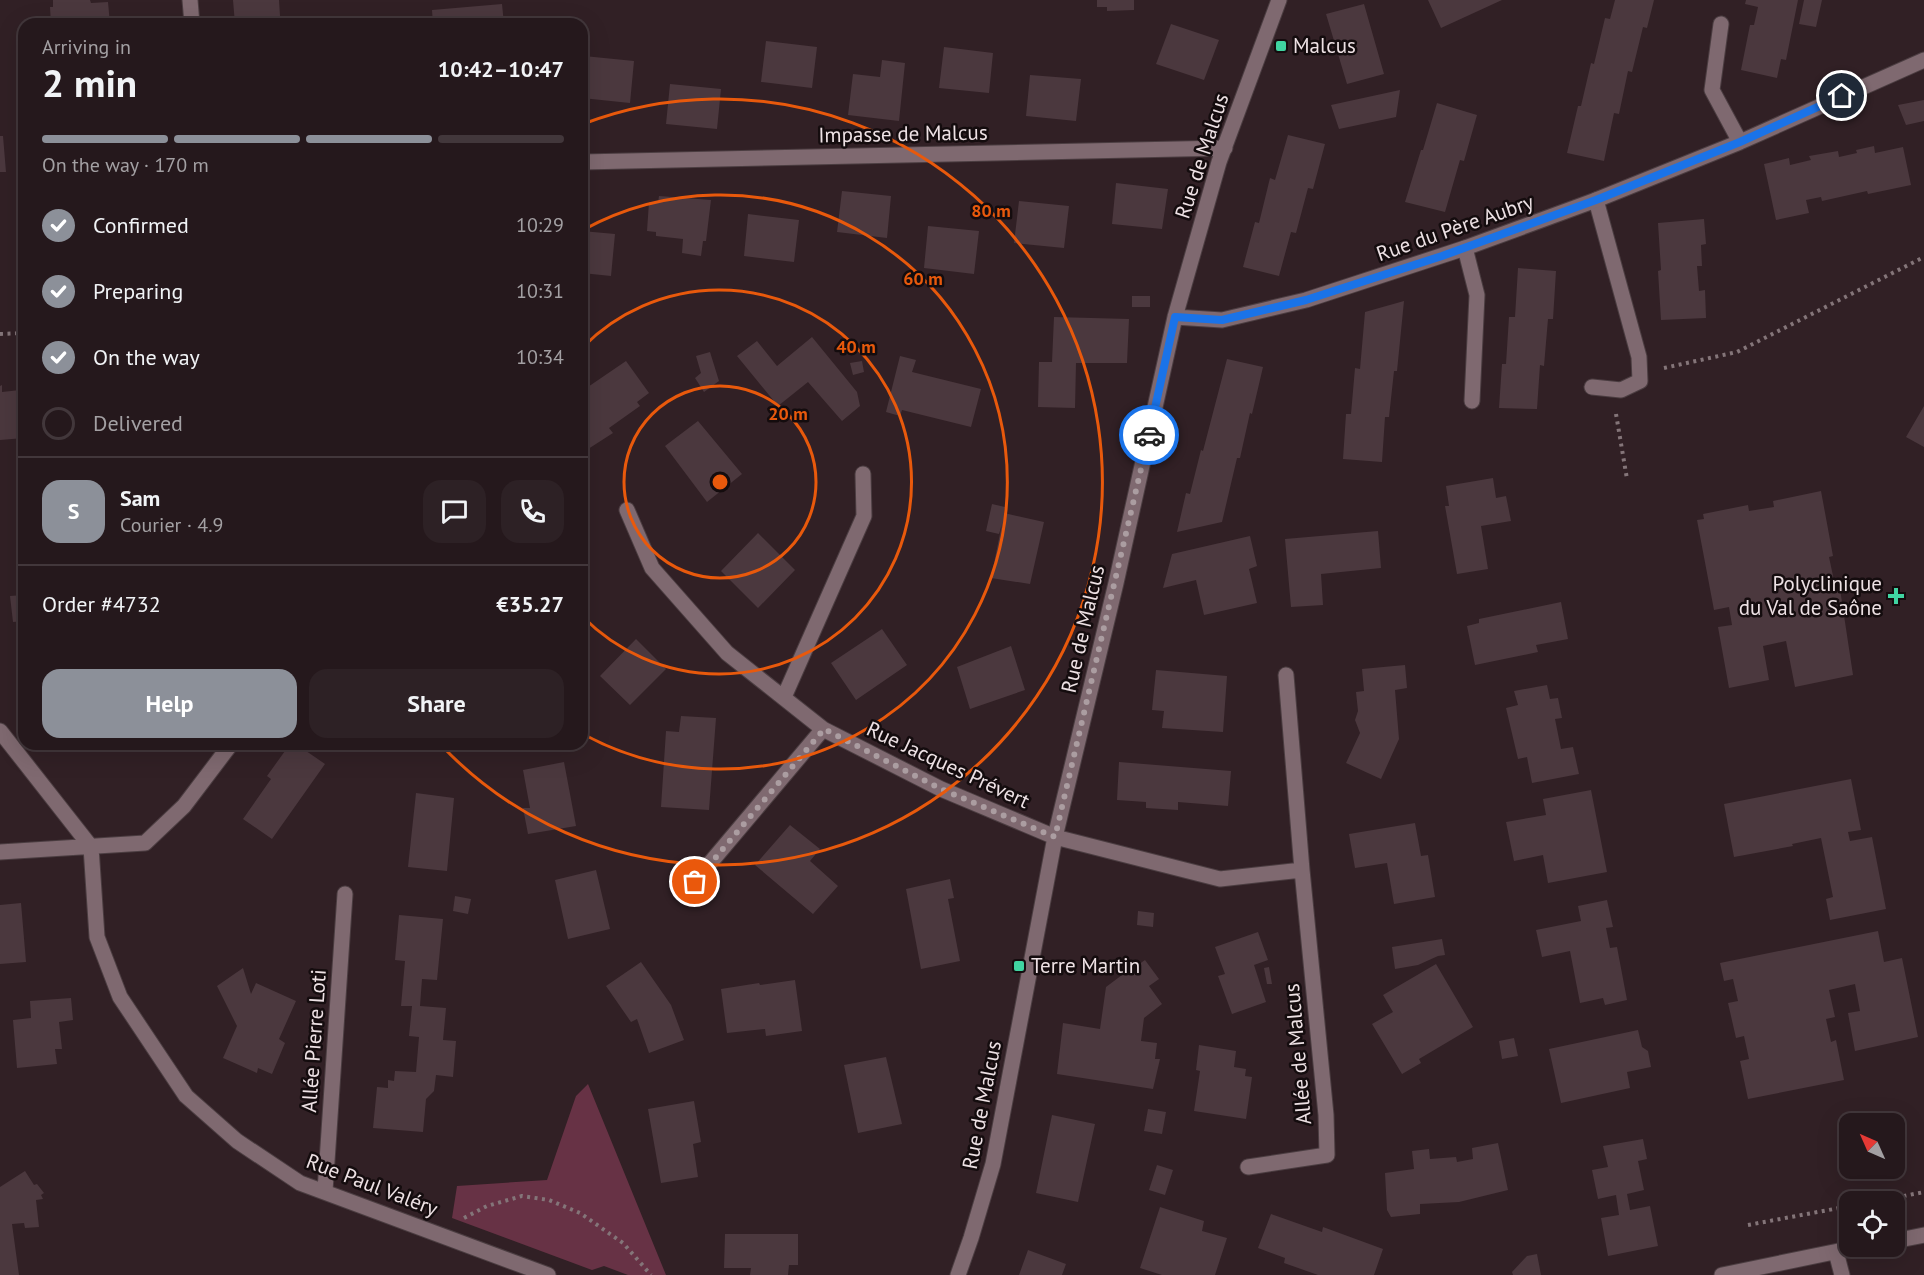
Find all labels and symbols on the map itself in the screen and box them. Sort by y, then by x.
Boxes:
place label: Malcus [1293,32,1356,59]
marker: Malcus [1274,39,1288,53]
pin [1816,70,1867,121]
street label: Rue de Malcus [1169,90,1234,222]
street label: Impasse de Malcus [818,119,988,148]
street label: Rue du Père Aubry [1373,188,1537,267]
text: 80 m [971,199,1011,222]
text: 60 m [903,267,943,290]
text: 40 m [836,335,876,358]
text: 20 m [768,402,808,425]
courier [1119,405,1179,465]
centre of rings [710,472,730,492]
street label: Rue de Malcus [1055,562,1110,695]
place label: Polyclinique du Val de Saône [1739,570,1882,621]
marker: Polyclinique du Val de Saône [1887,587,1905,605]
street label: Rue Jacques Prévert [862,715,1034,814]
pin [669,856,720,907]
place label: Terre Martin [1031,952,1140,979]
marker: Terre Martin [1012,959,1026,973]
street label: Allée Pierre Loti [295,968,332,1113]
street label: Allée de Malcus [1278,982,1317,1126]
street label: Rue de Malcus [956,1038,1007,1171]
north arrow [1839,1113,1905,1179]
street label: Rue Paul Valéry [303,1147,442,1222]

